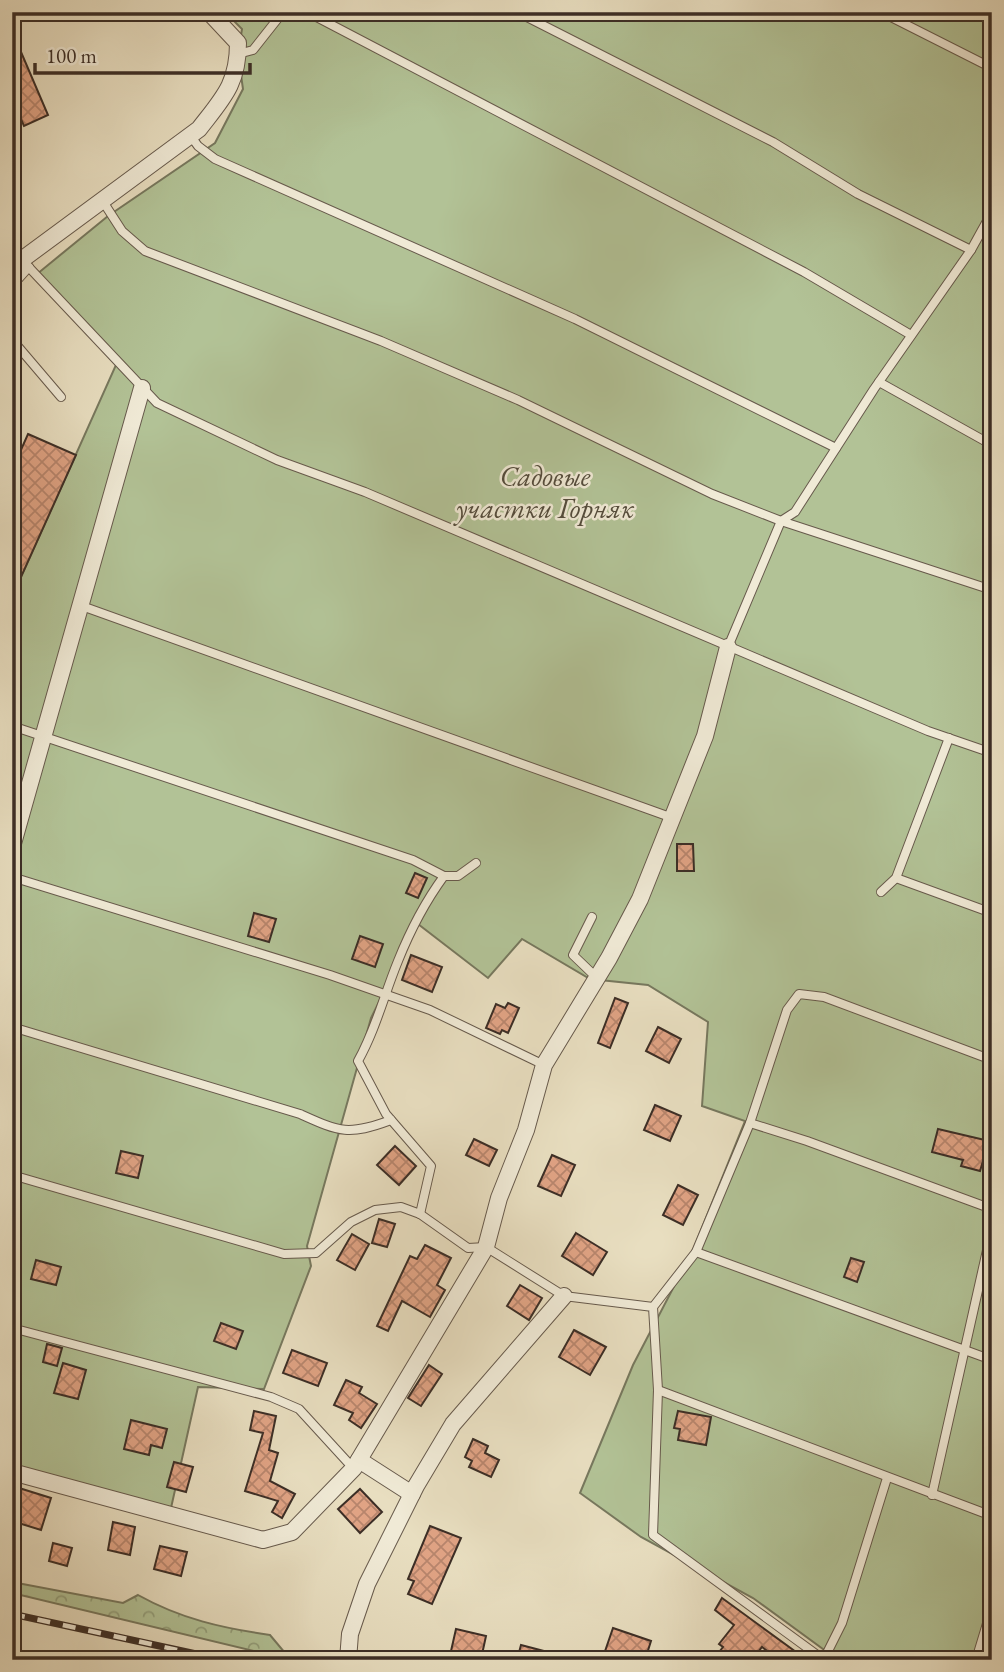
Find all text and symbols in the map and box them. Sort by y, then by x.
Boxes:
scale bar [35,32,250,76]
text: 100 m [46,42,97,69]
park label: Садовые участки Горняк [453,458,635,526]

